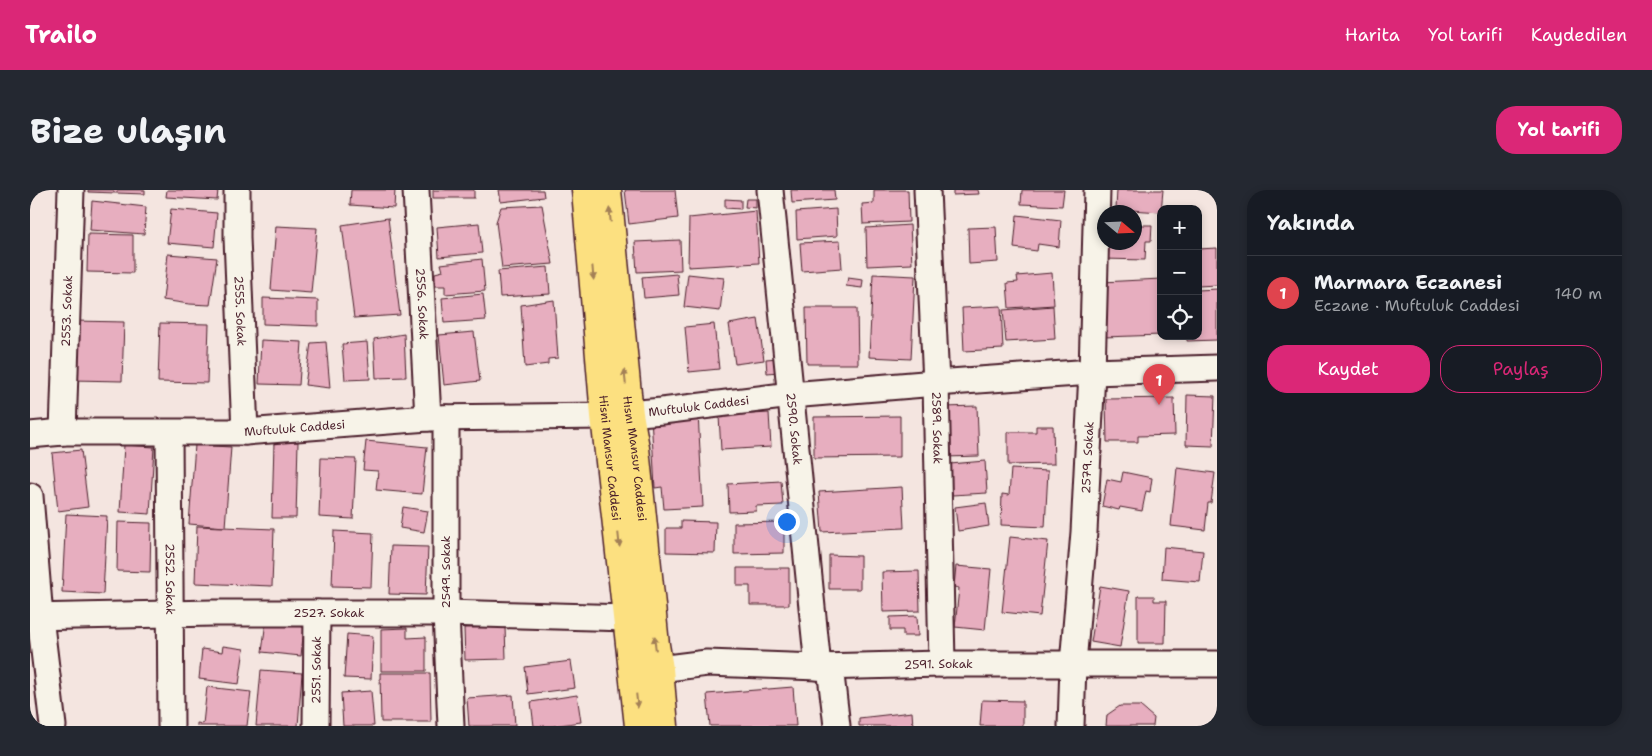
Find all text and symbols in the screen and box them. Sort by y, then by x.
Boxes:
text: Trailo [25,19,97,51]
text: Harita [1345,23,1400,47]
text: Yol tarifi [1428,23,1503,47]
text: Kaydedilen [1531,23,1627,47]
button: Yol tarifi [1496,106,1622,154]
text: Bize ulaşın [30,107,226,154]
north arrow [1097,205,1142,250]
map controls [1157,205,1202,340]
button: + [1157,205,1202,250]
one-way arrow [605,207,613,223]
text: Yakında [1267,209,1354,237]
button: − [1157,250,1202,295]
one-way arrow [589,266,597,282]
street label: 2556. Sokak [412,267,432,340]
text: Marmara Eczanesi [1314,270,1502,295]
street label: 2553. Sokak [58,275,76,347]
street label: 2555. Sokak [231,275,249,347]
text: 1 [1279,283,1287,304]
text: 140 m [1555,283,1602,304]
button: locate [1157,295,1202,340]
text: Eczane · Muftuluk Caddesi [1314,295,1520,316]
button: Kaydet [1267,345,1430,393]
button: Paylaş [1440,345,1602,393]
pin: 1 [1143,364,1175,405]
one-way arrow [621,369,629,385]
street label: 2589. Sokak [928,391,946,464]
street label: Muftuluk Caddesi [648,392,750,420]
street label: 2590. Sokak [782,392,806,466]
street label: Hisni Mansur Caddesi [595,394,624,522]
street label: Hısnı Mansur Caddesi [619,395,650,522]
street label: Muftuluk Caddesi [244,416,346,440]
street label: 2579. Sokak [1078,421,1098,494]
your location [774,509,800,535]
one-way arrow [615,532,623,548]
street label: 2549. Sokak [438,536,454,608]
street label: 2552. Sokak [162,543,178,615]
street label: 2527. Sokak [293,605,365,621]
one-way arrow [651,634,659,650]
street label: 2551. Sokak [308,636,325,704]
street label: 2591. Sokak [904,656,973,673]
one-way arrow [633,694,641,710]

